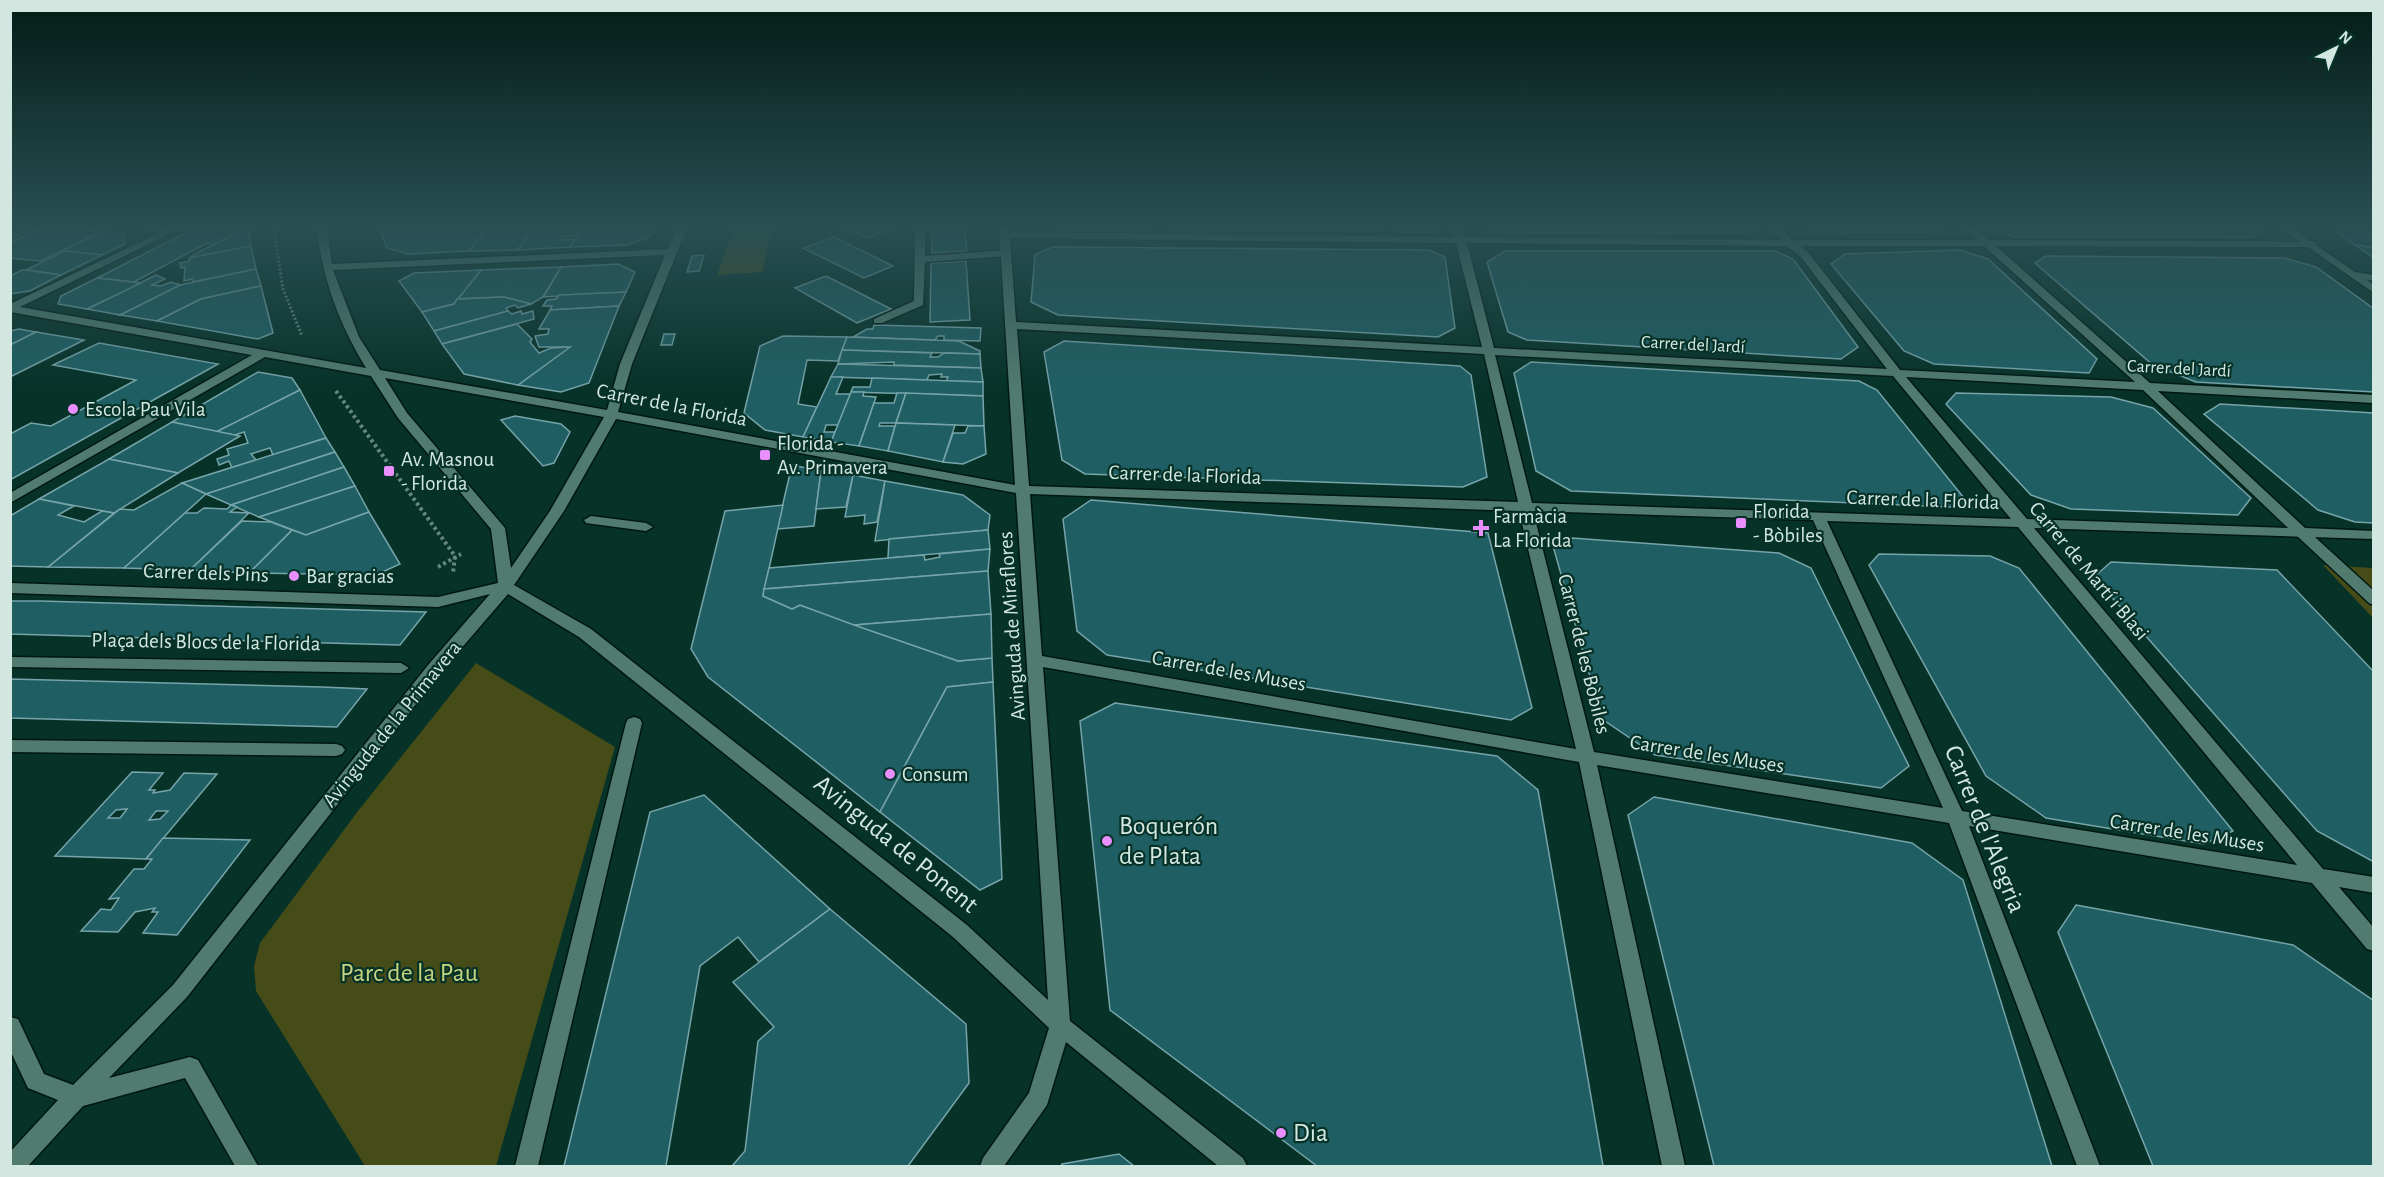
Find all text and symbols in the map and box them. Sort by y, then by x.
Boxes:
north arrow [2306,18,2366,78]
text: N [2336,28,2355,47]
street label: Carrer del Jardí [1641,333,1746,357]
street label: Carrer del Jardí [2127,357,2232,381]
street label: Carrer de la Florida [595,380,749,430]
place label: Escola Pau Vila [85,399,206,420]
marker: Escola Pau Vila [66,402,80,416]
place label: Florida - Av. Primavera [777,433,888,478]
marker: Florida - Av. Primavera [758,448,772,462]
place label: Av. Masnou - Florida [401,449,494,494]
street label: Carrer de la Florida [1108,462,1262,488]
marker: Av. Masnou - Florida [382,464,396,478]
street label: Carrer de la Florida [1846,487,2000,513]
street label: Carrer de Martí i Blasi [2025,498,2153,644]
place label: Florida - Bòbiles [1753,501,1823,546]
place label: Farmàcia La Florida [1493,506,1572,551]
marker: Florida - Bòbiles [1734,516,1748,530]
marker: Farmàcia La Florida [1474,521,1488,535]
street label: Avinguda de Miraflores [995,531,1029,721]
street label: Carrer dels Pins [143,560,269,586]
place label: Bar gracias [306,566,394,587]
marker: Bar gracias [287,569,301,583]
street label: Carrer de les Bòbiles [1554,572,1614,736]
street label: Plaça dels Blocs de la Florida [91,630,321,655]
street label: Avinguda de la Primavera [319,637,466,811]
street label: Carrer de les Muses [1150,647,1308,695]
street label: Carrer de les Muses [1628,731,1786,777]
street label: Carrer de l'Alegria [1940,742,2030,916]
place label: Consum [902,764,969,785]
marker: Consum [883,767,897,781]
street label: Avinguda de Ponent [809,770,983,918]
street label: Carrer de les Muses [2108,810,2266,856]
place label: Boquerón de Plata [1119,813,1218,869]
marker: Boquerón de Plata [1100,834,1114,848]
park label: Parc de la Pau [340,960,478,986]
place label: Dia [1293,1120,1328,1146]
marker: Dia [1274,1126,1288,1140]

